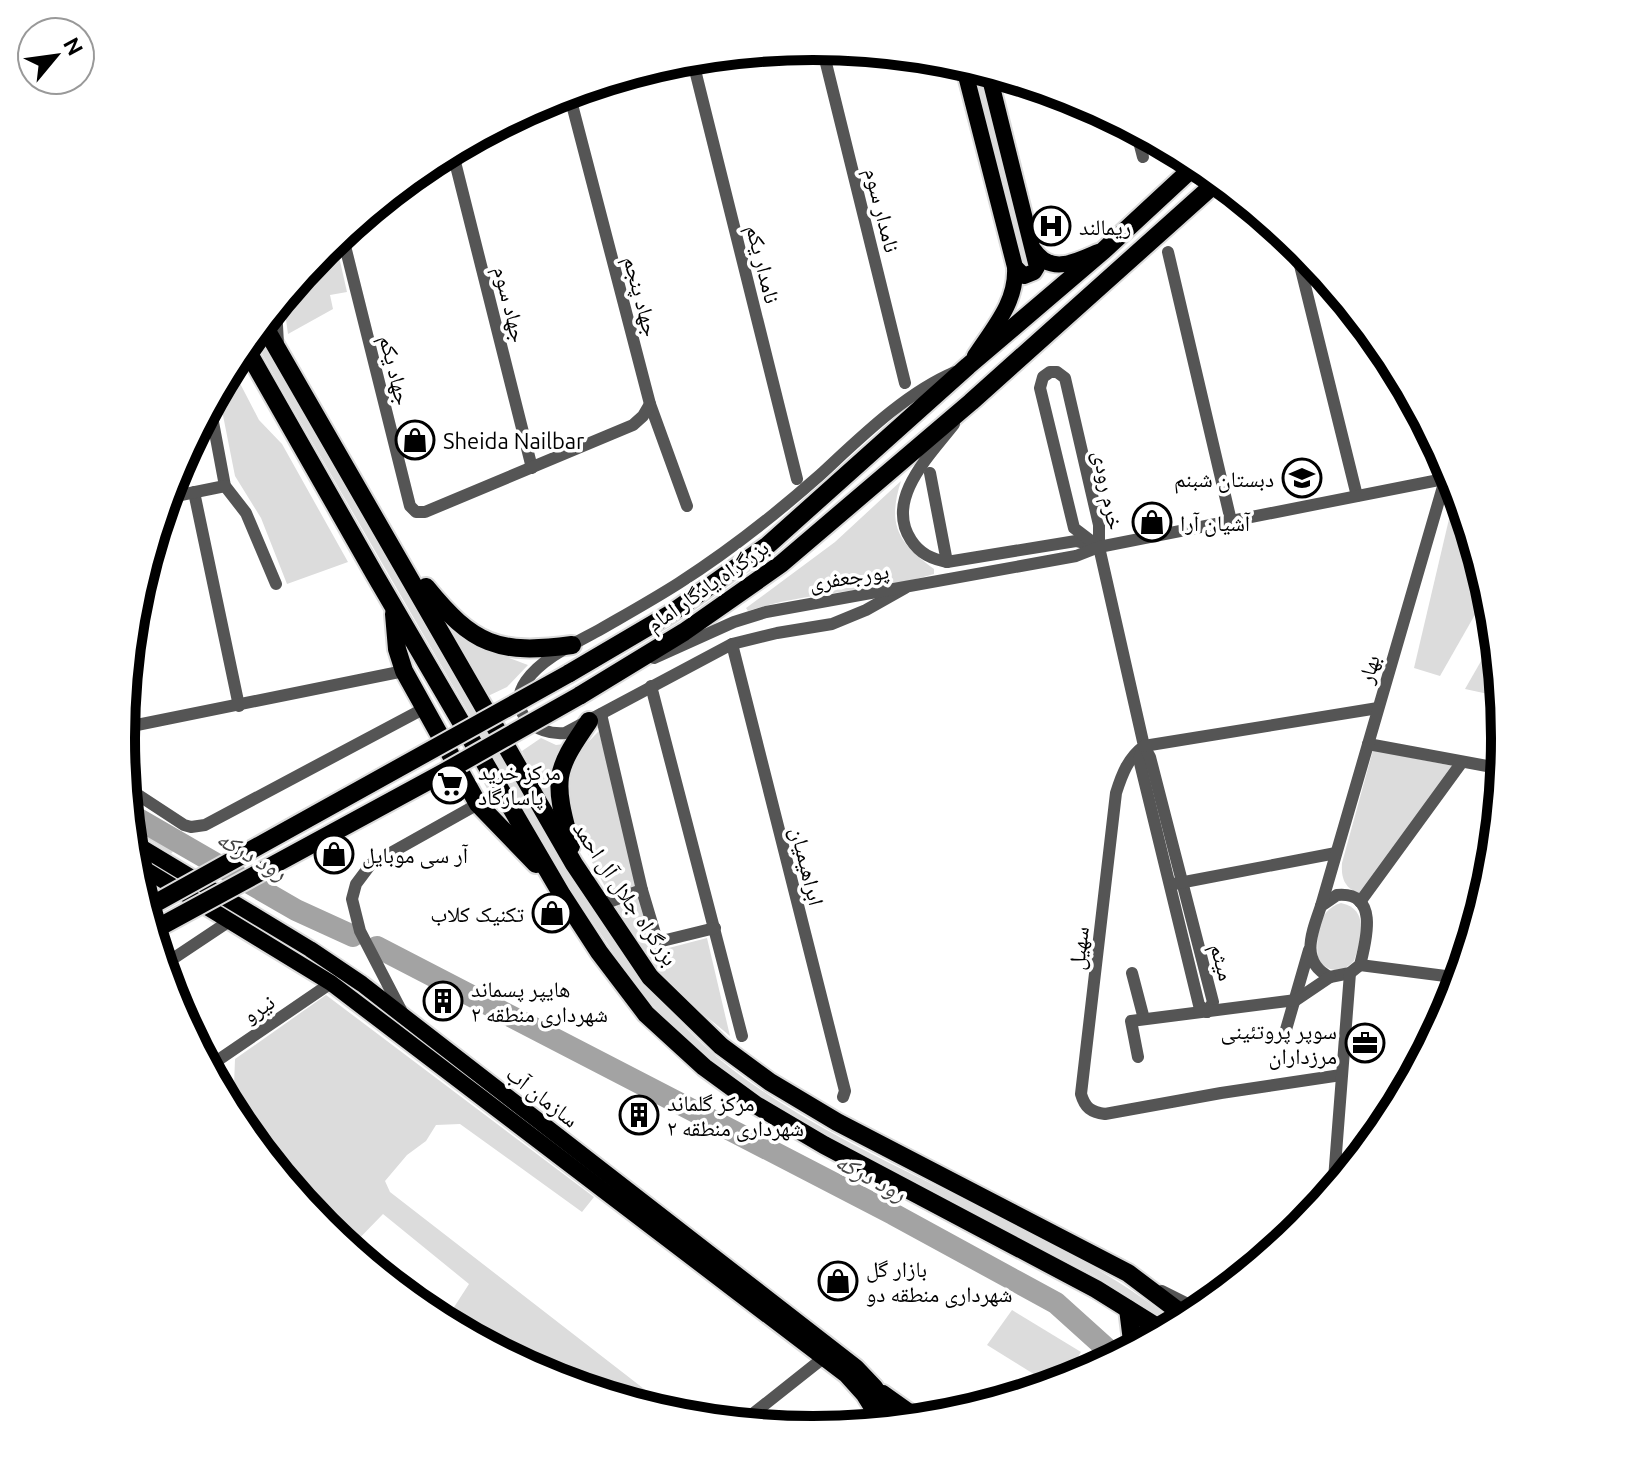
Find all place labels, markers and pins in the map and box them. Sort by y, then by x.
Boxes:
hospital icon: ریمالند [1030,205,1072,247]
place label: ریمالند [1079,214,1131,239]
shop icon: Sheida Nailbar [394,419,436,461]
place label: Sheida Nailbar [443,428,585,453]
school or university icon: دبستان شبنم [1281,457,1323,499]
place label: دبستان شبنم [1174,466,1274,494]
shop icon: آشیان آرا [1131,501,1173,543]
place label: آشیان آرا [1180,510,1251,537]
place label: مرکز خرید پاسارگاد [478,759,561,811]
supermarket icon: مرکز خرید پاسارگاد [429,763,471,805]
shop icon: آر سی موبایل [313,833,355,875]
place label: آر سی موبایل [362,842,468,869]
shop icon: تکنیک کلاب [531,892,573,934]
place label: تکنیک کلاب [430,901,525,926]
place label: هایپر پسماند شهرداری منطقه ۲ [471,976,608,1028]
building icon: هایپر پسماند شهرداری منطقه ۲ [422,980,464,1022]
place label: سوپر پروتئینی مرزداران [1221,1018,1337,1070]
office icon: سوپر پروتئینی مرزداران [1344,1022,1386,1064]
place label: مرکز گلماند شهرداری منطقه ۲ [667,1090,804,1142]
building icon: مرکز گلماند شهرداری منطقه ۲ [618,1094,660,1136]
place label: بازار گل شهرداری منطقه دو [866,1256,1012,1308]
shop icon: بازار گل شهرداری منطقه دو [817,1260,859,1302]

